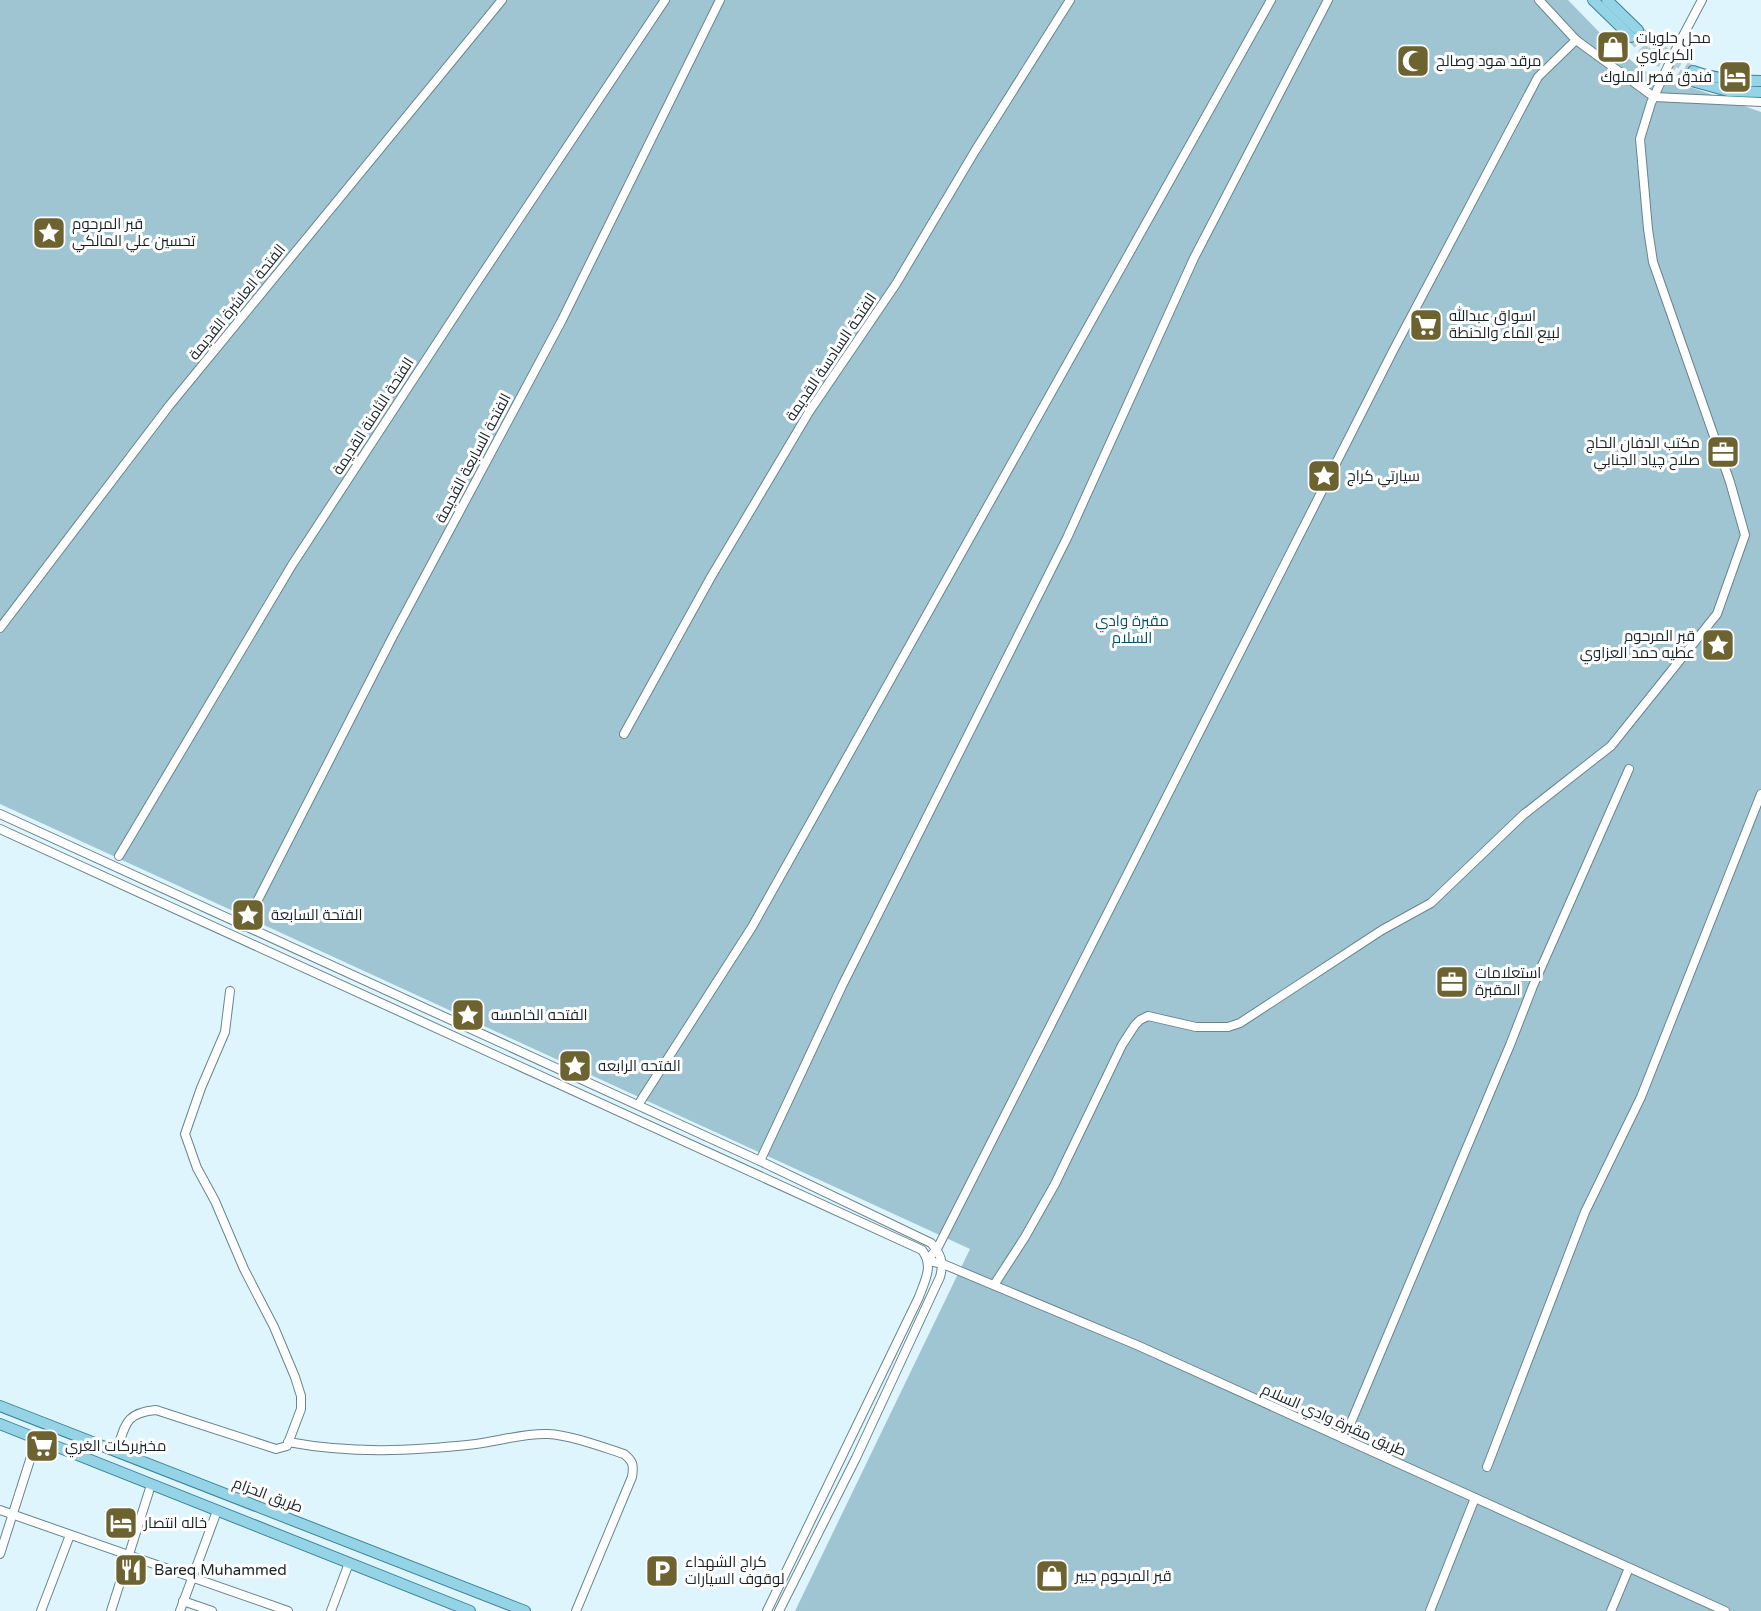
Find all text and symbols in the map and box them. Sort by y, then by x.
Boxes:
shop icon: محل حلويات الكرعاوي [1595,29,1631,65]
place label: محل حلويات الكرعاوي [1636,29,1711,67]
mosque icon: مرقد هود وصالح [1395,43,1431,79]
place label: مرقد هود وصالح [1436,52,1541,72]
hotel icon: فندق قصر الملوك [1717,59,1753,95]
place label: فندق قصر الملوك [1601,68,1712,87]
place icon: قبر المرحوم تحسين علي المالكي [31,215,67,251]
place label: قبر المرحوم تحسين علي المالكي [72,215,195,253]
street label: الفتحة العاشرة القديمة [185,240,289,364]
street label: الفتحة السادسة القديمة [782,290,880,424]
place label: اسواق عبدالله لبيع الماء والحنطة [1449,306,1560,344]
supermarket icon: اسواق عبدالله لبيع الماء والحنطة [1408,307,1444,343]
street label: الفتحة الثامنة القديمة [328,354,418,478]
street label: الفتحة السابعة القديمة [431,390,515,526]
place label: مكتب الدفان الحاج صلاح چياد الجنابي [1586,434,1700,472]
office icon: مكتب الدفان الحاج صلاح چياد الجنابي [1705,434,1741,470]
place icon: سيارتي كراج [1306,458,1342,494]
place label: سيارتي كراج [1347,467,1420,488]
park label: مقبرة وادي السلام [1095,612,1169,648]
place label: قبر المرحوم عطيه حمد العزاوي [1580,627,1695,665]
place icon: قبر المرحوم عطيه حمد العزاوي [1700,627,1736,663]
place icon: الفتحة السابعة [230,897,266,933]
place label: الفتحة السابعة [271,906,362,924]
office icon: استعلامات المقبرة [1434,964,1470,1000]
place label: استعلامات المقبرة [1475,964,1541,999]
place icon: الفتحه الخامسه [450,997,486,1033]
place label: الفتحه الخامسه [491,1006,588,1024]
place icon: الفتحه الرابعه [557,1048,593,1084]
place label: الفتحه الرابعه [598,1057,681,1075]
street label: طريق مقبرة وادي السلام [1258,1380,1409,1463]
supermarket icon: مخبزبركات الغري [24,1428,60,1464]
place label: مخبزبركات الغري [65,1437,166,1458]
street label: طريق الحزام [230,1473,305,1517]
hotel icon: خاله انتصار [103,1505,139,1541]
place label: خاله انتصار [143,1514,207,1532]
restaurant icon: Bareq Muhammed [113,1552,149,1588]
parking icon: كراج الشهداء لوقوف السيارات [644,1553,680,1589]
place label: كراج الشهداء لوقوف السيارات [685,1553,785,1588]
shop icon: قبر المرحوم جبير [1034,1558,1070,1594]
place label: Bareq Muhammed [154,1561,287,1579]
place label: قبر المرحوم جبير [1074,1567,1172,1586]

